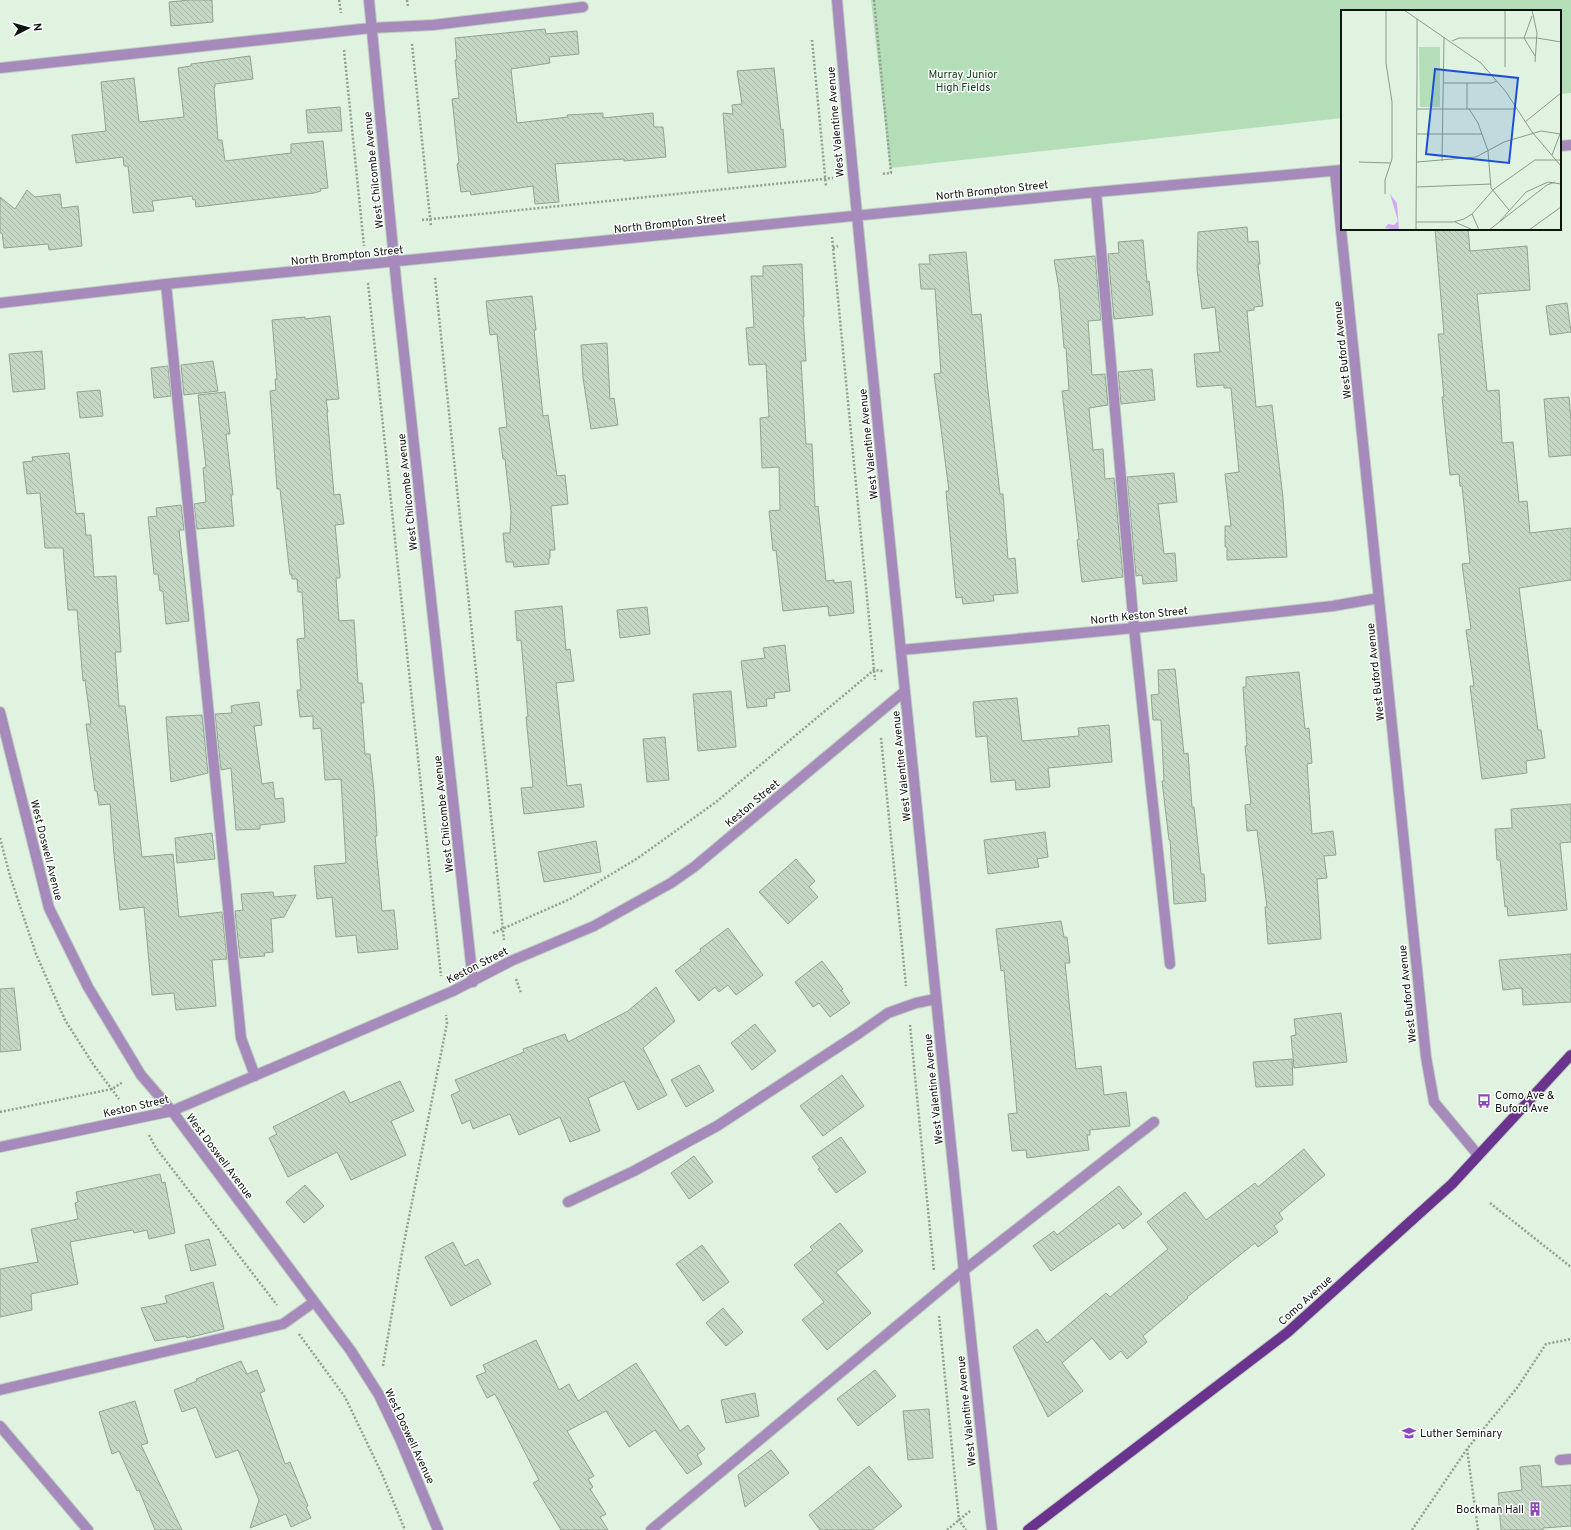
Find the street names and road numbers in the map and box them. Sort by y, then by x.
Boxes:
street label: West Valentine Avenue [824,66,848,178]
street label: West Chilcombe Avenue [361,111,387,229]
street label: North Brompton Street [935,178,1049,204]
street label: North Brompton Street [613,211,727,237]
street label: North Brompton Street [290,243,404,269]
street label: West Buford Avenue [1331,300,1355,400]
street label: West Valentine Avenue [856,388,882,500]
street label: West Chilcombe Avenue [395,433,421,551]
street label: North Keston Street [1090,604,1189,628]
street label: West Buford Avenue [1364,622,1388,722]
street label: West Valentine Avenue [889,710,915,822]
street label: West Chilcombe Avenue [431,755,457,873]
street label: Keston Street [722,777,783,831]
street label: West Doswell Avenue [27,798,65,902]
street label: Keston Street [444,944,511,987]
street label: West Buford Avenue [1396,944,1420,1044]
street label: West Valentine Avenue [921,1033,947,1145]
street label: Keston Street [102,1093,170,1121]
street label: West Doswell Avenue [182,1111,256,1202]
street label: Como Avenue [1276,1273,1336,1329]
street label: West Valentine Avenue [954,1355,980,1467]
street label: West Doswell Avenue [381,1387,437,1486]

